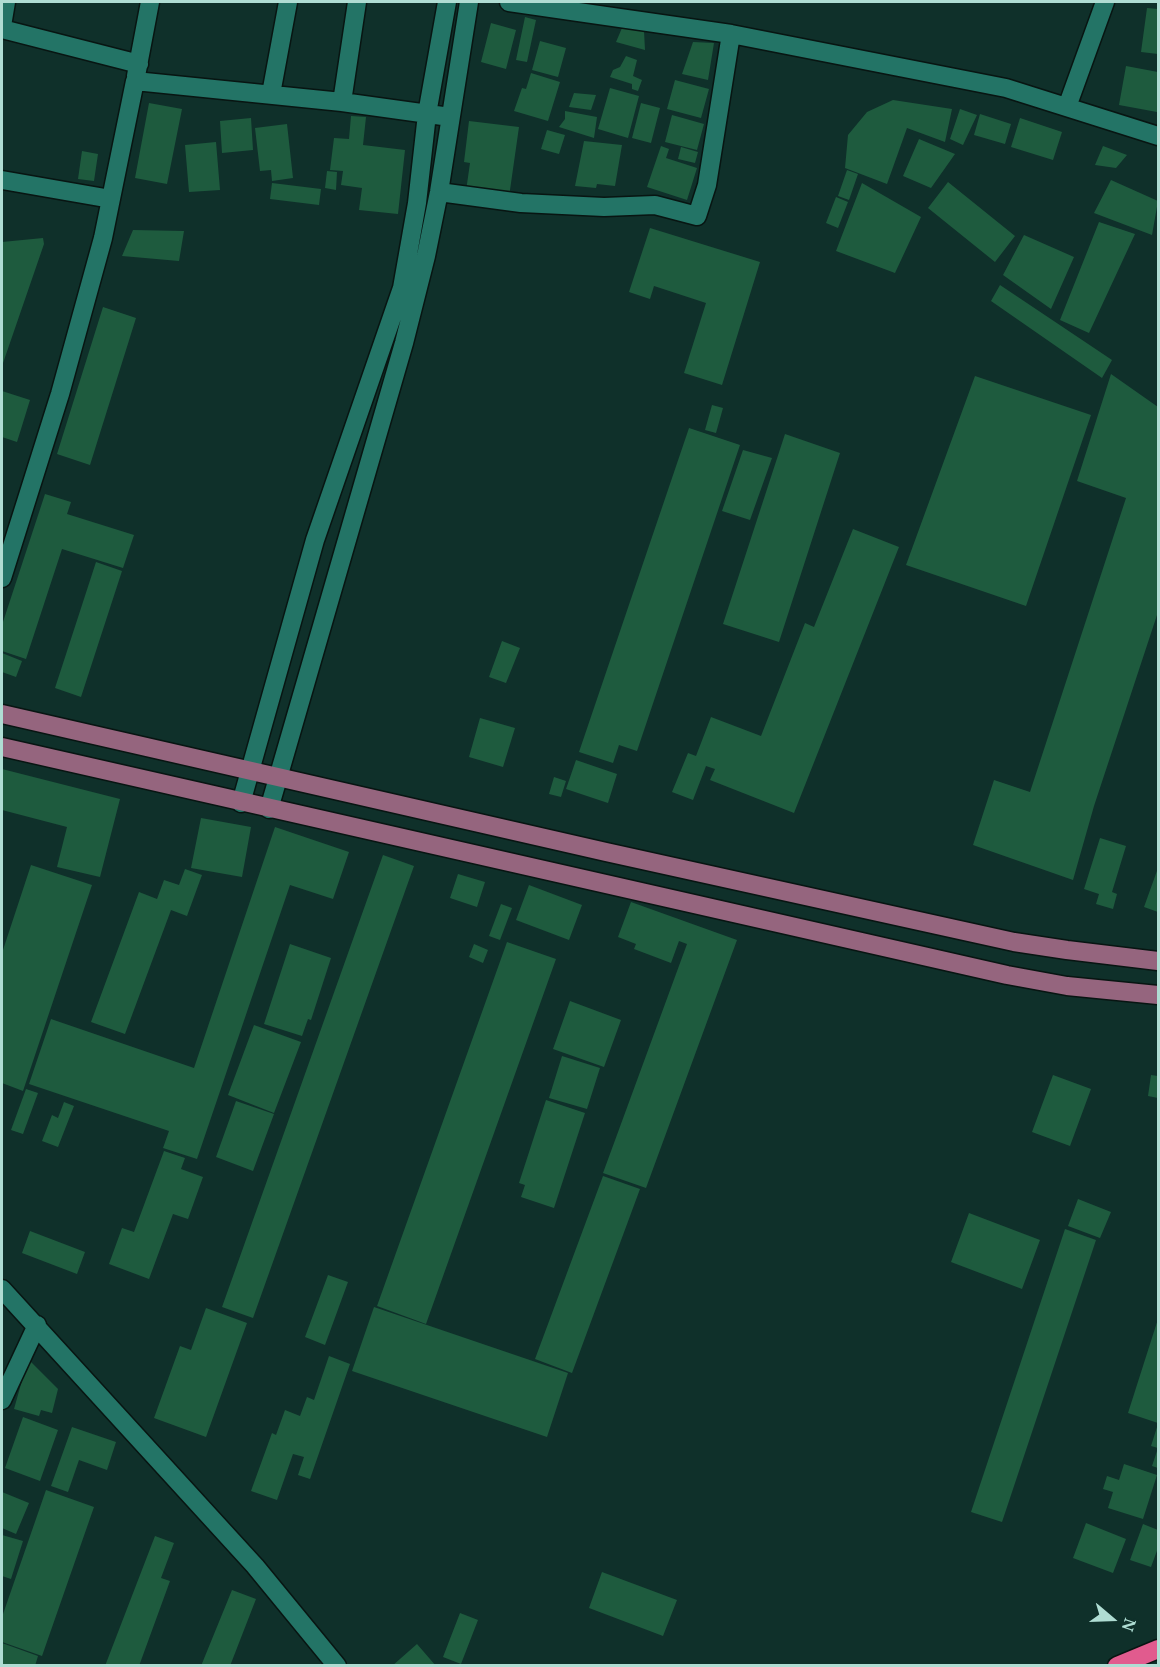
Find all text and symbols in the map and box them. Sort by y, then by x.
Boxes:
north arrow [1082,1589,1142,1649]
text: N [1117,1615,1141,1634]

